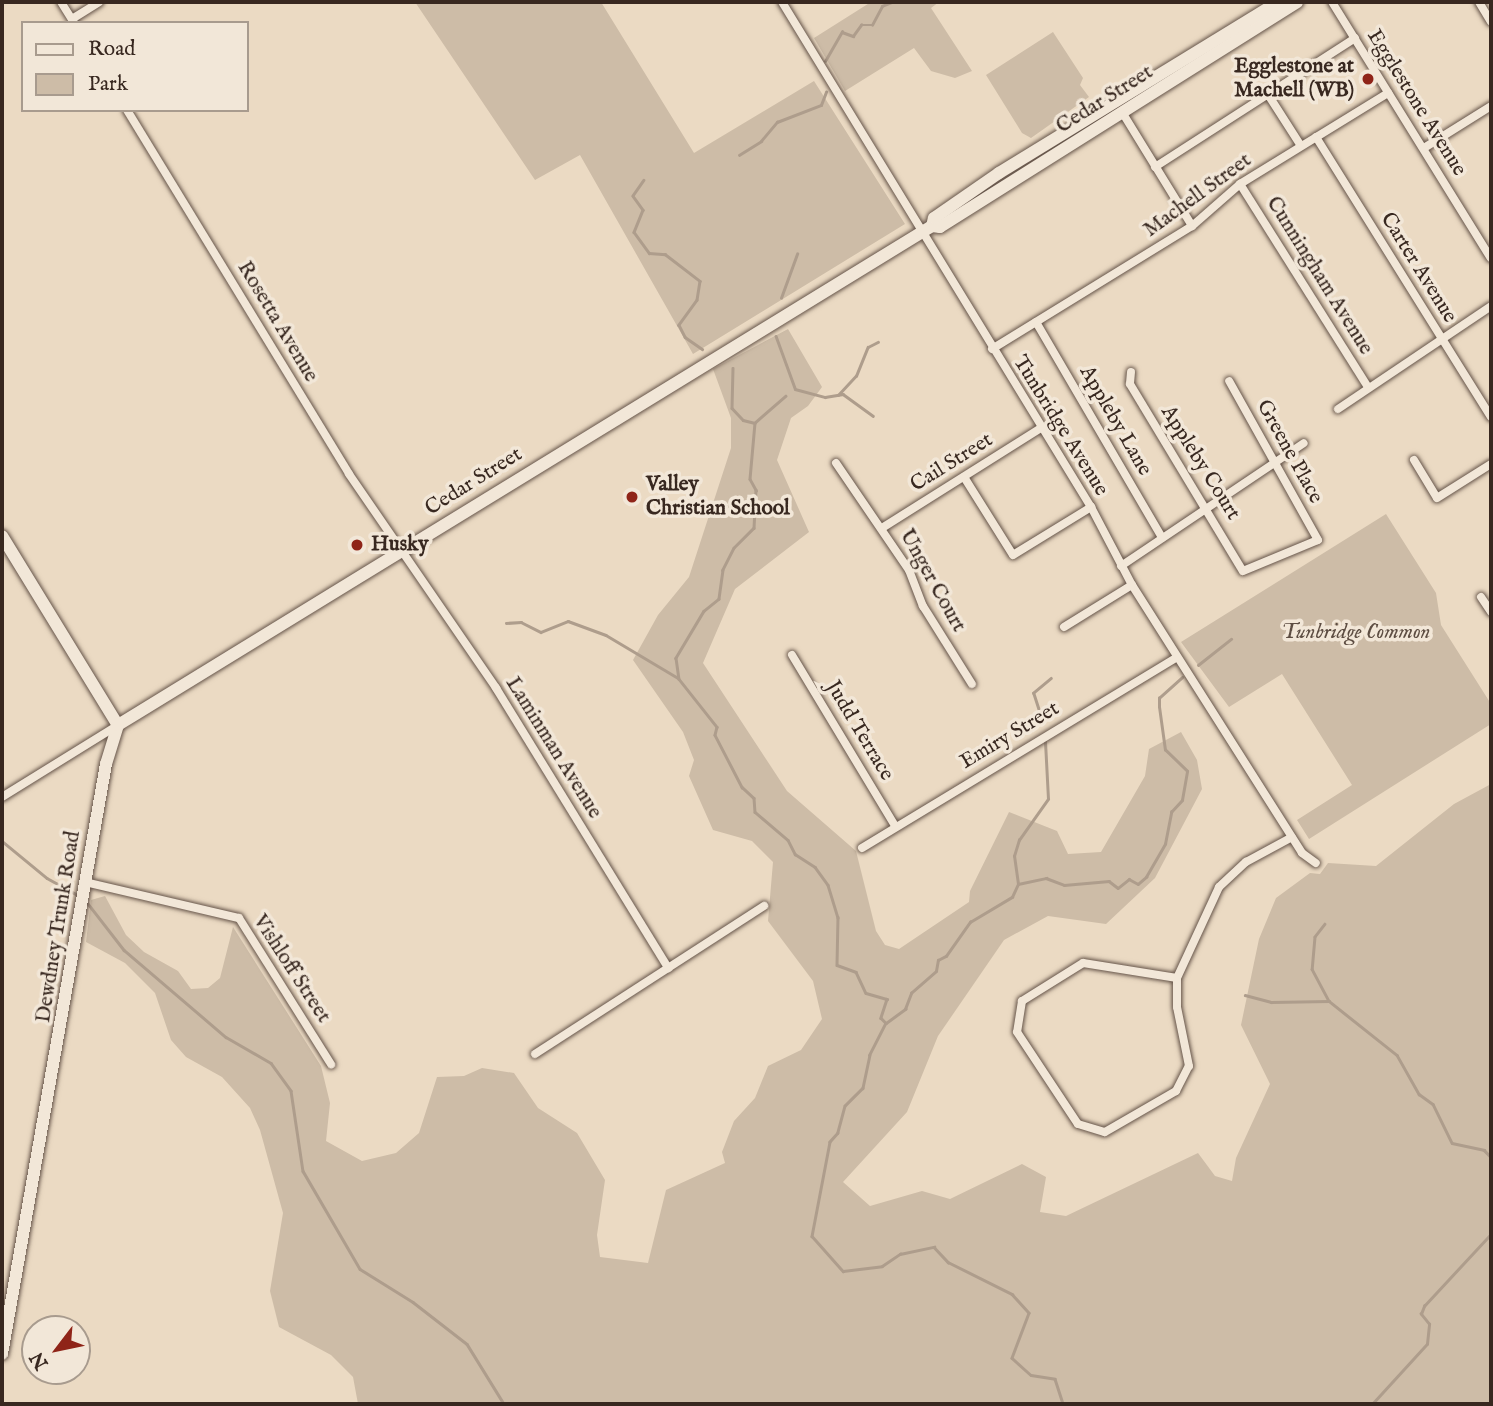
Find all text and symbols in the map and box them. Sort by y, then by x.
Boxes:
legend [21,21,248,112]
street label: Egglestone Avenue [1361,25,1471,181]
text: Road [88,36,135,63]
place label: Egglestone at Machell (WB) [1234,54,1354,104]
street label: Cedar Street [1052,60,1158,140]
text: Park [88,71,128,98]
marker: Egglestone at Machell (WB) [1360,71,1376,87]
street label: Machell Street [1139,149,1257,243]
street label: Cunningham Avenue [1260,192,1378,360]
street label: Carter Avenue [1374,208,1462,328]
street label: Rosetta Avenue [231,257,323,387]
street label: Tunbridge Avenue [1007,351,1113,501]
street label: Appleby Lane [1073,361,1157,481]
street label: Greene Place [1250,396,1328,508]
street label: Appleby Court [1155,401,1245,525]
street label: Cail Street [906,428,998,498]
street label: Cedar Street [421,442,527,522]
place label: Valley Christian School [646,472,790,522]
marker: Valley Christian School [624,489,640,505]
street label: Unger Court [893,525,971,637]
place label: Husky [371,532,429,558]
marker: Husky [349,537,365,553]
park label: Tunbridge Common [1282,620,1430,646]
street label: Laminman Avenue [499,673,607,823]
street label: Judd Terrace [819,676,899,786]
street label: Emiry Street [956,697,1064,775]
street label: Dewdney Trunk Road [31,829,87,1025]
street label: Vishloff Street [247,910,335,1028]
north arrow [21,1315,91,1385]
text: N [25,1347,54,1373]

